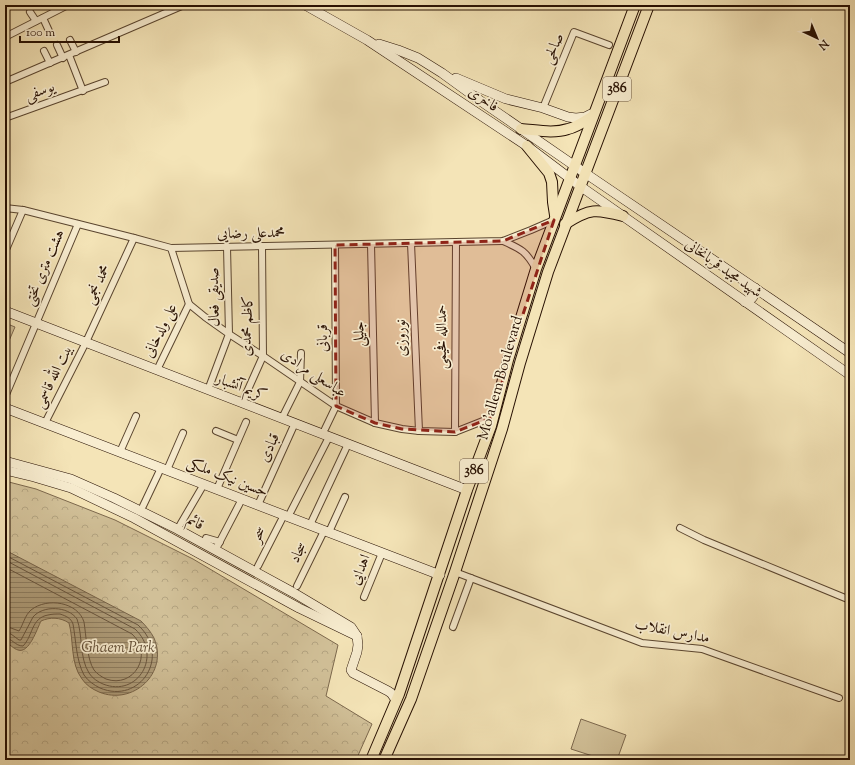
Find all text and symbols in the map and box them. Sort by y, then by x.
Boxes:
scale bar [20,18,119,44]
north arrow [797,18,837,58]
text: 100 m [26,24,55,42]
street label: صالحی [538,30,570,68]
text: N [814,35,833,53]
street label: یوسفی [22,77,59,107]
road number: 386 [603,77,631,101]
street label: فاخری [464,82,502,118]
street label: محمدعلی رضایی [217,223,285,245]
street label: هشت متری تختی [20,227,70,309]
street label: شهید مجید قربانخانی [680,235,766,303]
street label: محمد نجمی [80,261,116,308]
street label: صدیقی فعال [204,267,226,327]
street label: کاظم محمدی [236,295,262,357]
street label: علی ولدخانی [139,300,183,362]
street label: حمدالله فخیمی [432,305,453,369]
street label: Mo'allem Boulevard [473,313,529,443]
street label: نوروزی [391,319,413,357]
street label: جلیلی [349,321,371,347]
street label: قربانی [313,324,334,352]
street label: بیت الله قاسمی [27,340,78,412]
street label: عباسعلی مرادی [276,344,350,404]
street label: کریم آتشبار [210,368,270,408]
street label: قبادی [254,430,286,466]
street label: حسین نیک ملکی [183,453,271,503]
road number: 386 [460,459,488,483]
street label: قائم [182,510,207,537]
street label: سحر [245,523,272,548]
street label: سجاد [285,539,313,567]
street label: اهدایی [345,552,377,588]
street label: مدارس انقلاب [633,614,711,650]
park label: Ghaem Park [81,638,155,659]

